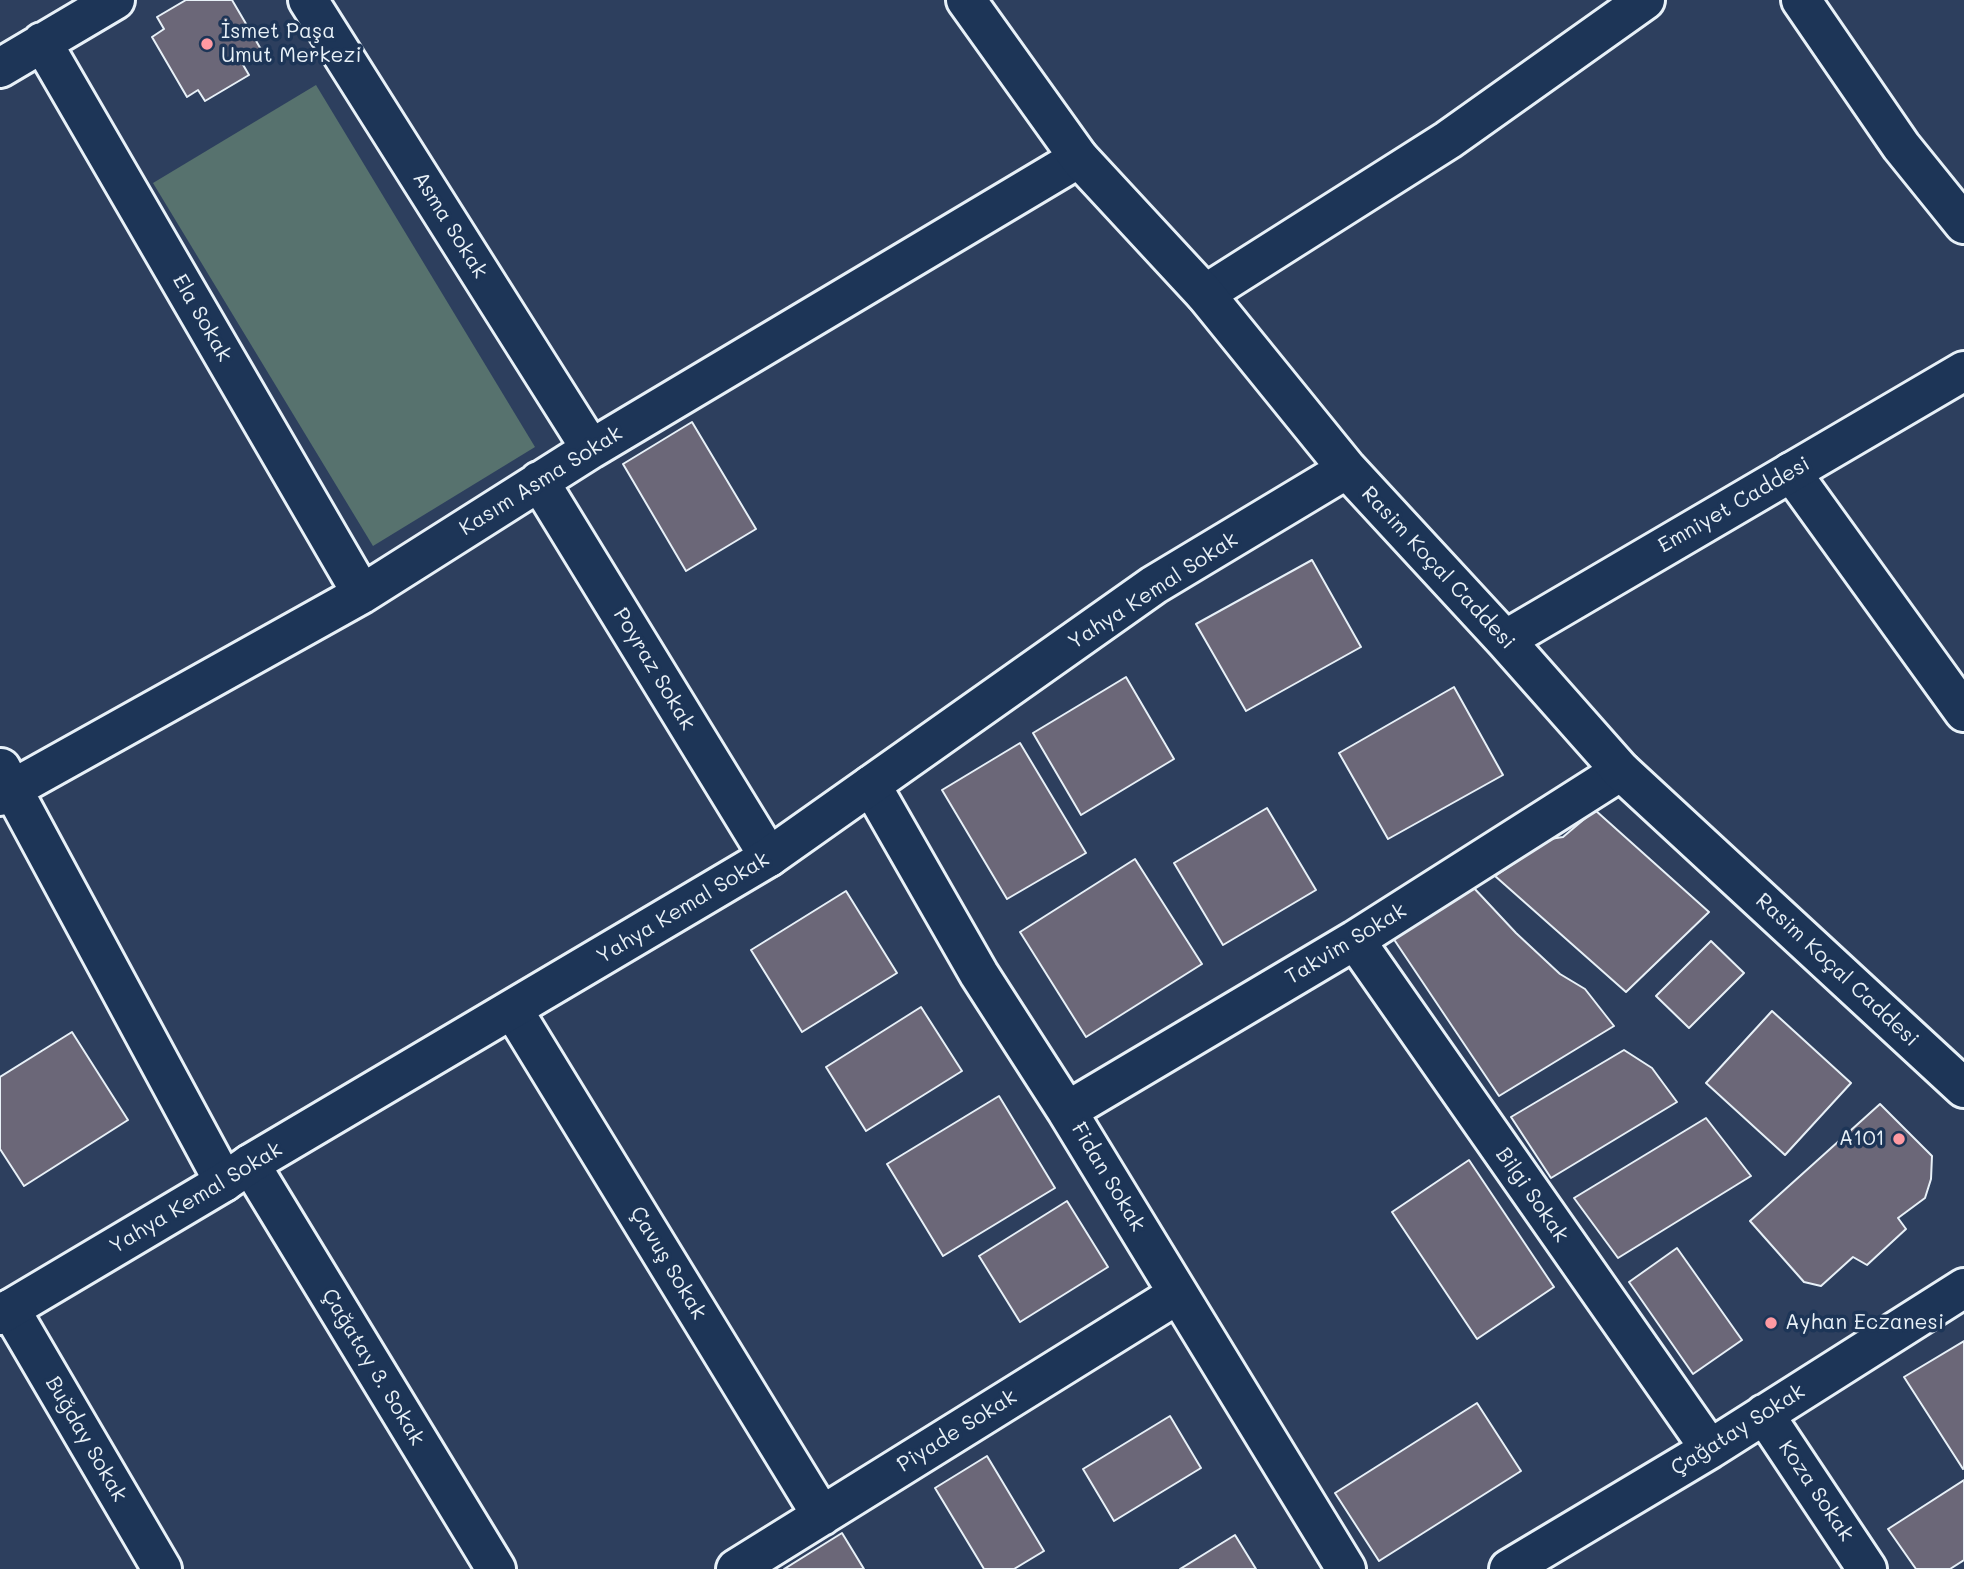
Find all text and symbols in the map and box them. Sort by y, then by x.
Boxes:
place label: İsmet Paşa Umut Merkezi [221,19,362,69]
marker: İsmet Paşa Umut Merkezi [199,36,215,52]
street label: Asma Sokak [407,167,493,283]
street label: Ela Sokak [167,270,237,366]
street label: Kasım Asma Sokak [455,421,627,541]
street label: Emniyet Caddesi [1654,451,1814,559]
street label: Rasim Koçal Caddesi [1356,481,1520,655]
street label: Yahya Kemal Sokak [1064,527,1242,655]
street label: Poyraz Sokak [608,603,700,735]
street label: Yahya Kemal Sokak [592,847,774,969]
street label: Rasim Koçal Caddesi [1750,888,1924,1052]
street label: Takvim Sokak [1281,898,1411,990]
street label: Fidan Sokak [1066,1118,1150,1236]
place label: A101 [1839,1126,1885,1152]
marker: A101 [1891,1131,1907,1147]
street label: Yahya Kemal Sokak [105,1137,287,1259]
street label: Bilgi Sokak [1490,1143,1574,1247]
street label: Çavuş Sokak [624,1202,712,1324]
street label: Çağatay 3. Sokak [316,1284,430,1450]
place label: Ayhan Eczanesi [1785,1310,1944,1336]
marker: Ayhan Eczanesi [1763,1315,1779,1331]
street label: Buğday Sokak [40,1372,132,1506]
street label: Çağatay Sokak [1666,1379,1810,1481]
street label: Piyade Sokak [893,1384,1021,1478]
street label: Koza Sokak [1773,1436,1859,1546]

